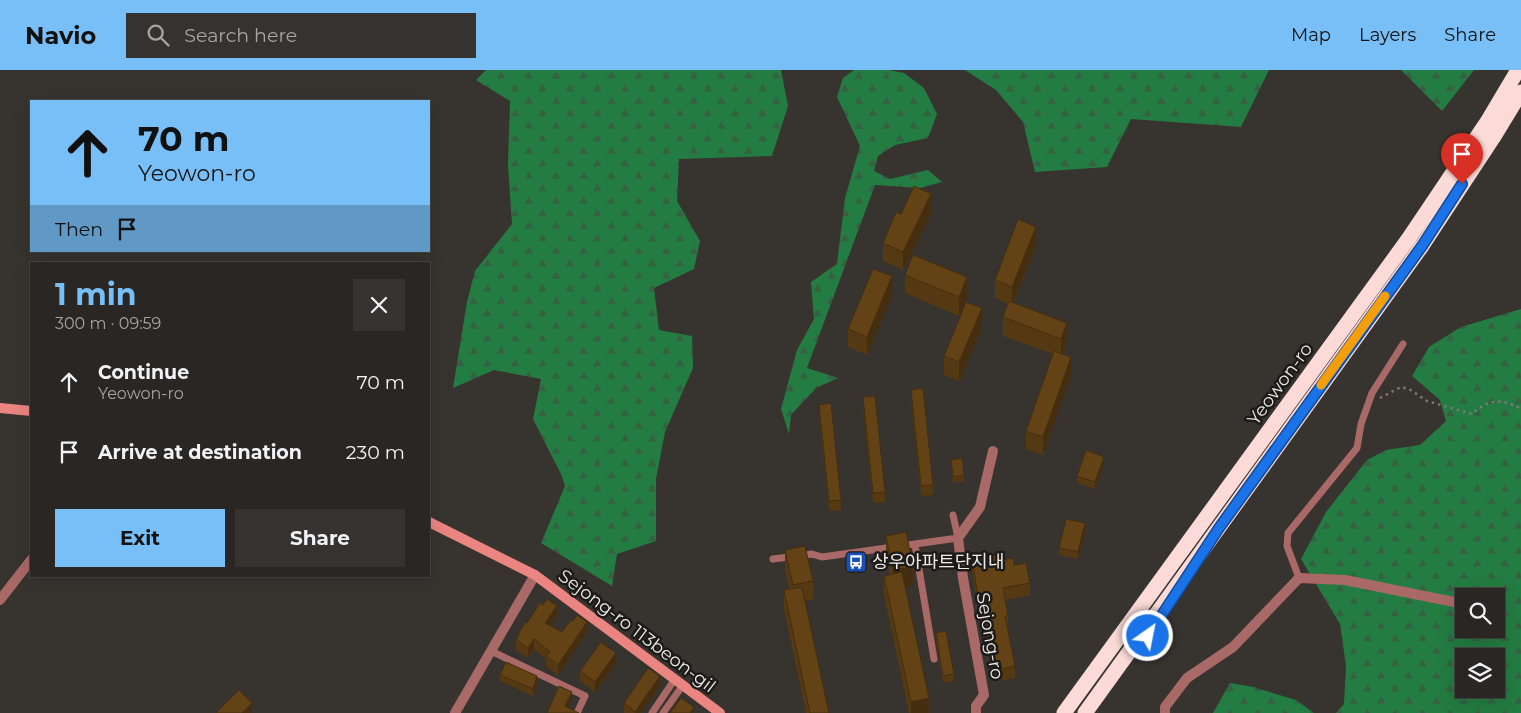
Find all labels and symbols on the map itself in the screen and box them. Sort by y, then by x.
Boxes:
pin [1441,133,1483,184]
street label: Yeowon-ro [1243,339,1317,429]
bus stop icon: 상우아파트단지내 [844,550,868,574]
place label: 상우아파트단지내 [872,551,1004,573]
street label: Sejong-ro 113beon-gil [554,565,720,697]
street label: Sejong-ro [972,591,1008,681]
position arrow [1121,609,1173,661]

